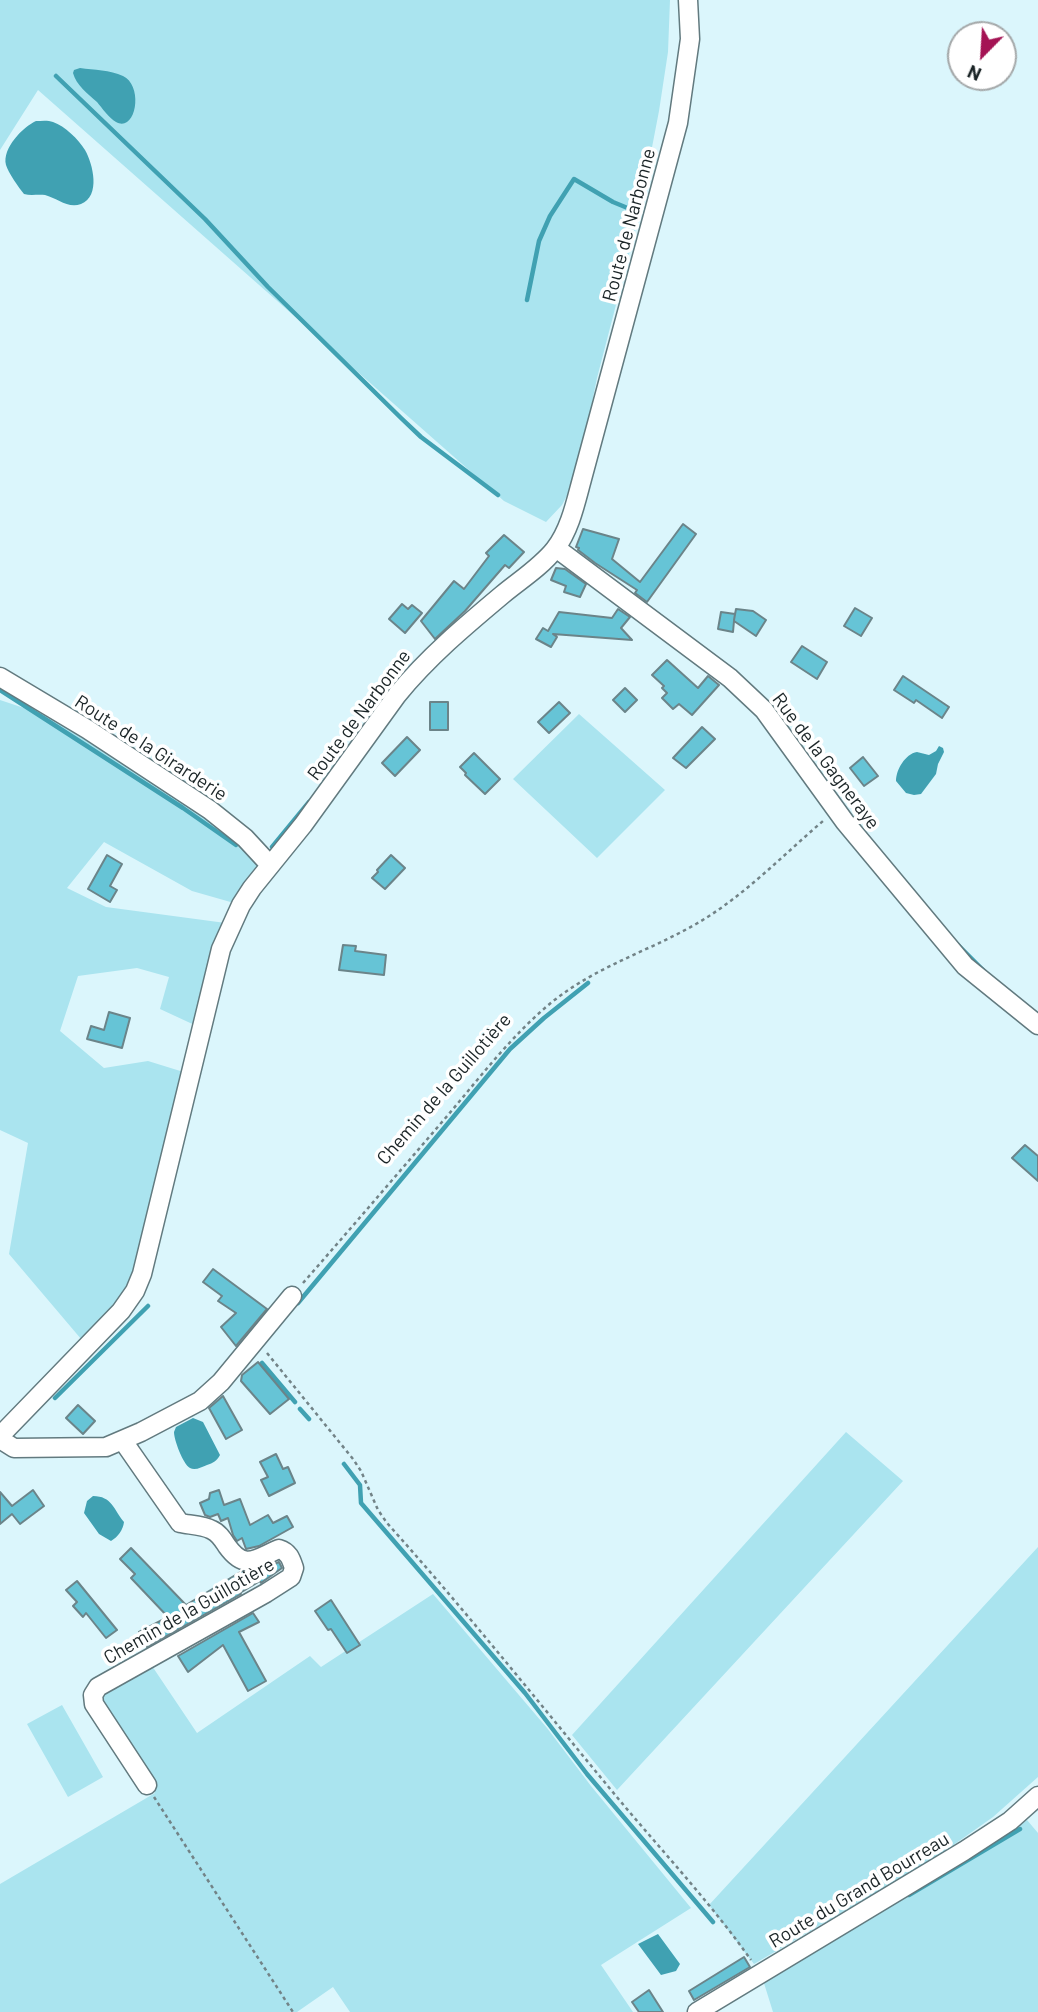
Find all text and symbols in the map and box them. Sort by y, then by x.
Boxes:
north arrow [947,21,1017,91]
text: N [964,61,985,87]
street label: Route de Narbonne [598,146,660,304]
street label: Route de Narbonne [302,645,416,785]
street label: Rue de la Gagneraye [767,688,885,834]
street label: Route de la Girarderie [71,690,231,806]
street label: Chemin de la Guillotière [372,1009,516,1169]
street label: Chemin de la Guillotière [100,1553,278,1669]
street label: Route du Grand Bourreau [765,1827,953,1953]

